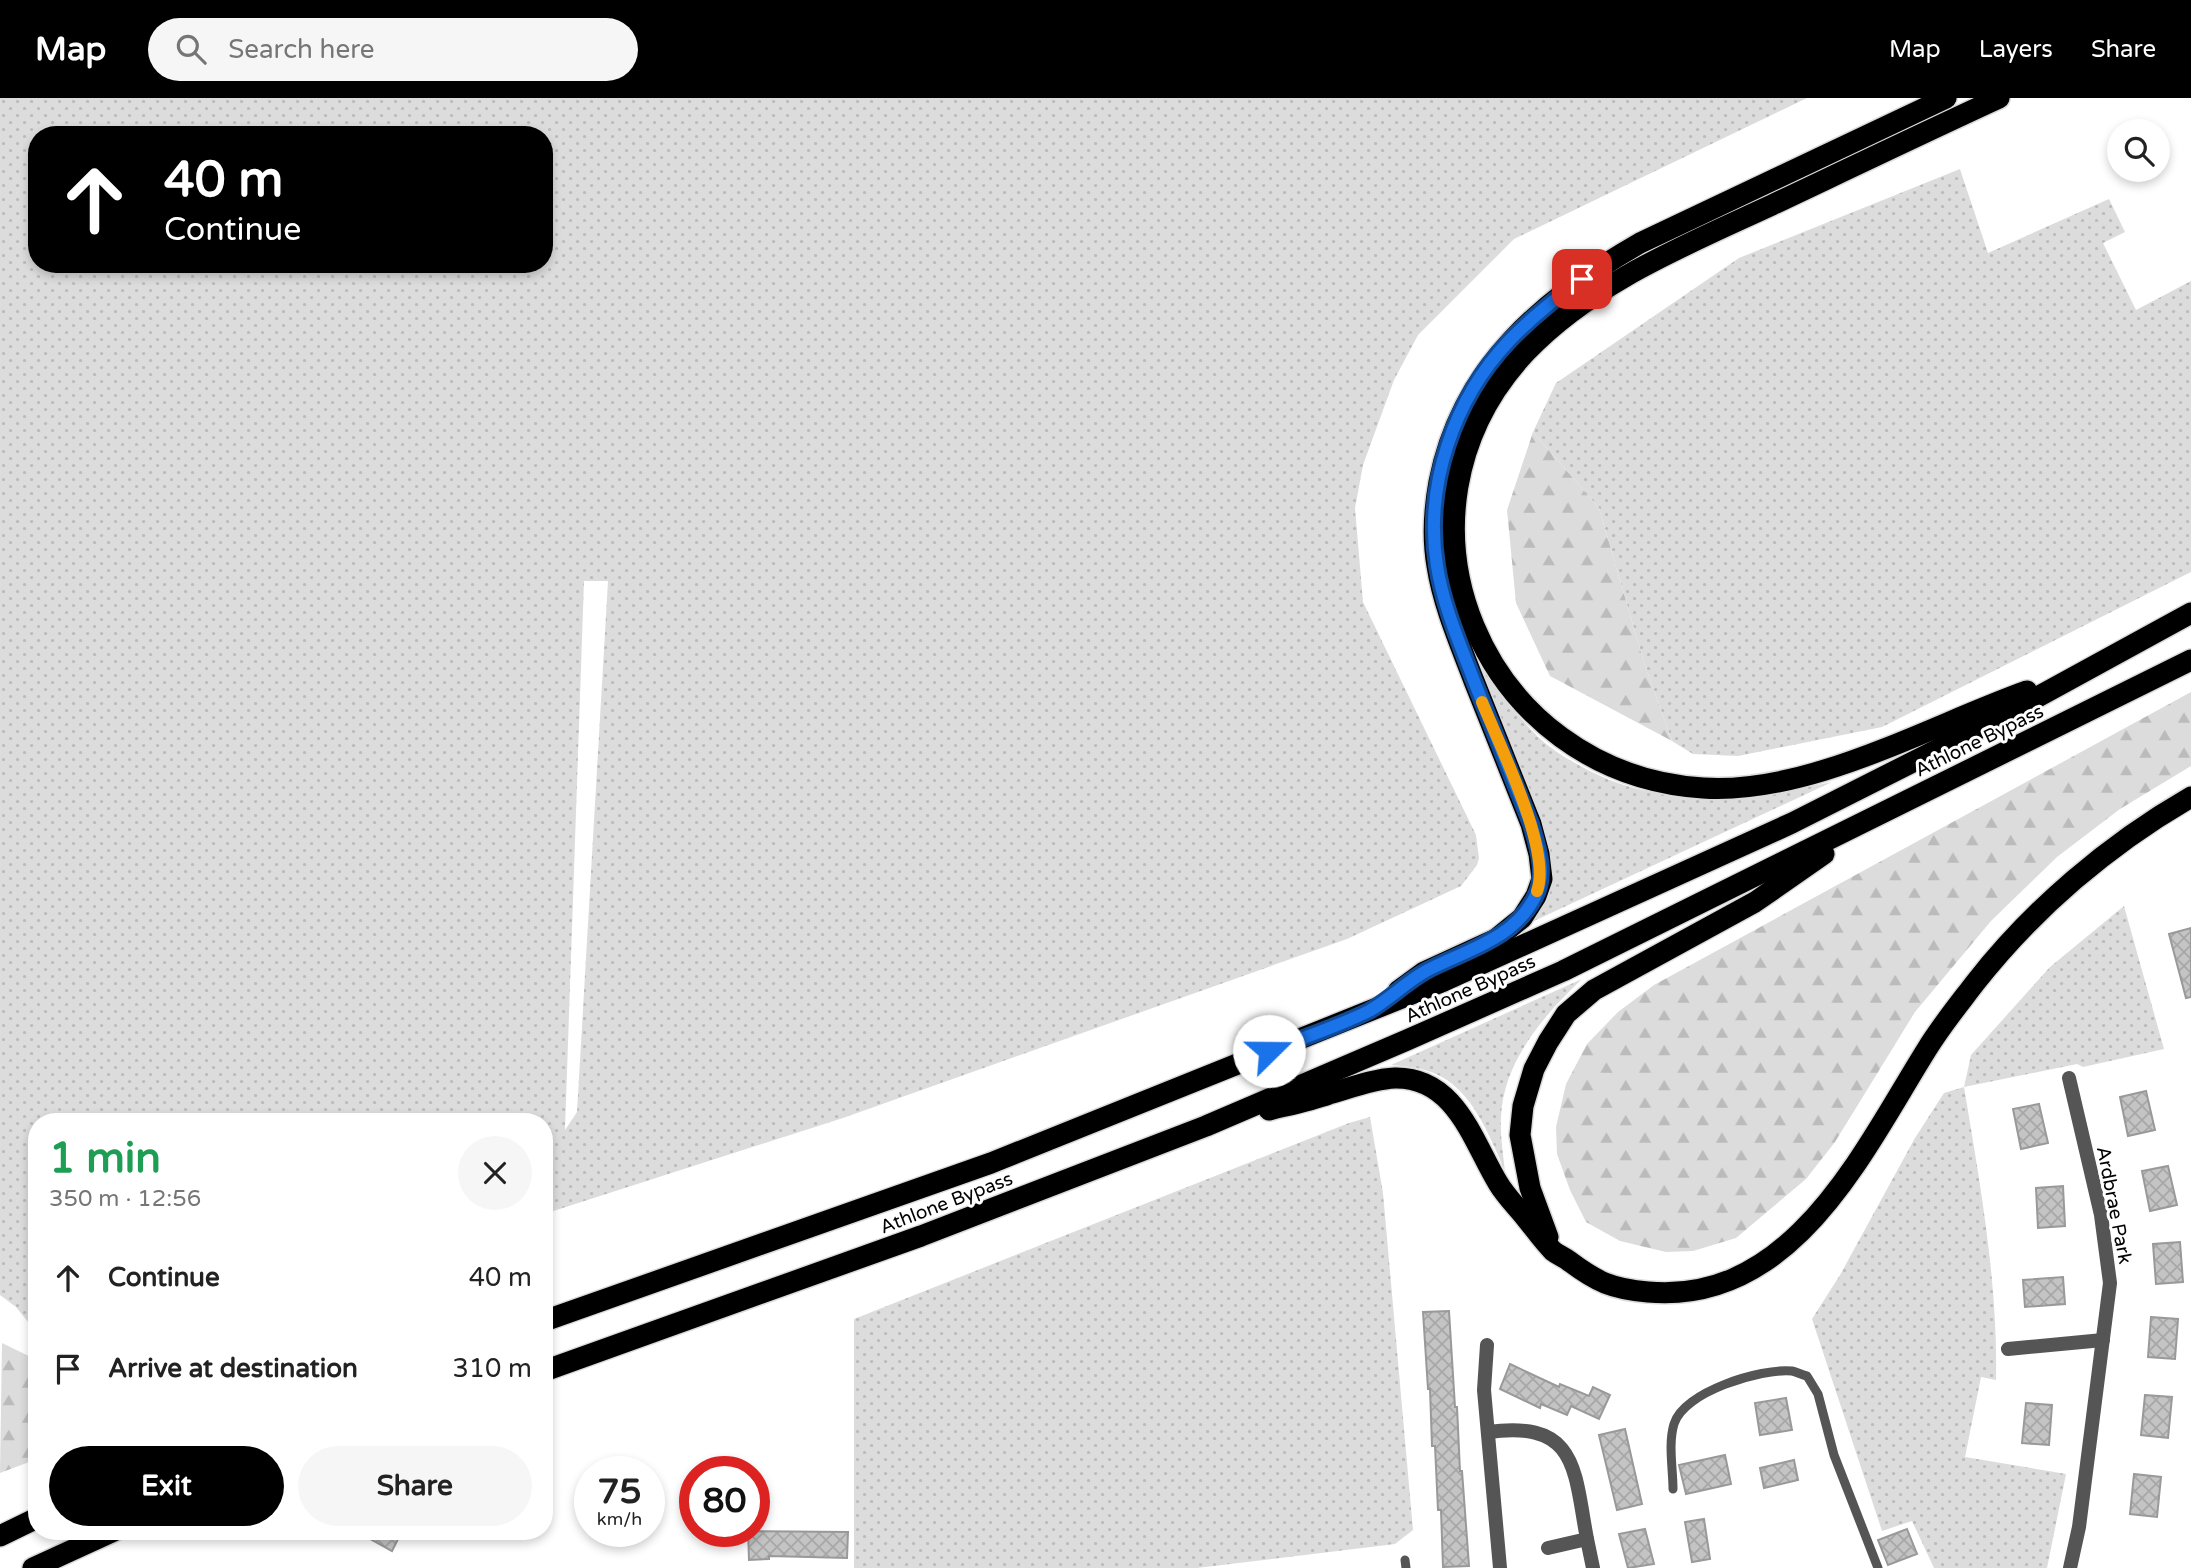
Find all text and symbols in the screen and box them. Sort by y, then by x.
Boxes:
search box [148,18,638,81]
text: Map [35,30,106,69]
icon: search [172,30,210,68]
text: Search here [228,34,374,65]
text: Map [1889,35,1941,64]
text: Layers [1979,35,2053,64]
text: Share [2091,35,2156,64]
map controls [2107,119,2170,182]
button: search [2107,119,2170,182]
text: 40 m [164,151,283,210]
icon: ahead [49,154,140,245]
text: Continue [164,211,301,249]
pin [1552,249,1612,309]
icon: arrive [1563,260,1601,298]
street label: Athlone Bypass [1912,700,2047,782]
street label: Athlone Bypass [1402,950,1539,1027]
position arrow [1232,1014,1306,1088]
text: 1 min [49,1133,161,1184]
button: close [458,1136,532,1210]
street label: Ardbrae Park [2092,1145,2136,1266]
street label: Athlone Bypass [877,1168,1016,1238]
text: 350 m · 12:56 [49,1185,201,1213]
icon: ahead [49,1259,87,1297]
text: Continue [108,1262,220,1293]
text: 40 m [469,1262,532,1293]
icon: arrive [49,1350,87,1388]
text: Arrive at destination [108,1353,358,1384]
text: 310 m [452,1353,532,1384]
button: Exit [49,1446,284,1526]
button: Share [298,1446,532,1526]
speed limit sign: 80 [679,1456,770,1547]
text: 75 [598,1471,641,1513]
text: km/h [597,1508,642,1530]

